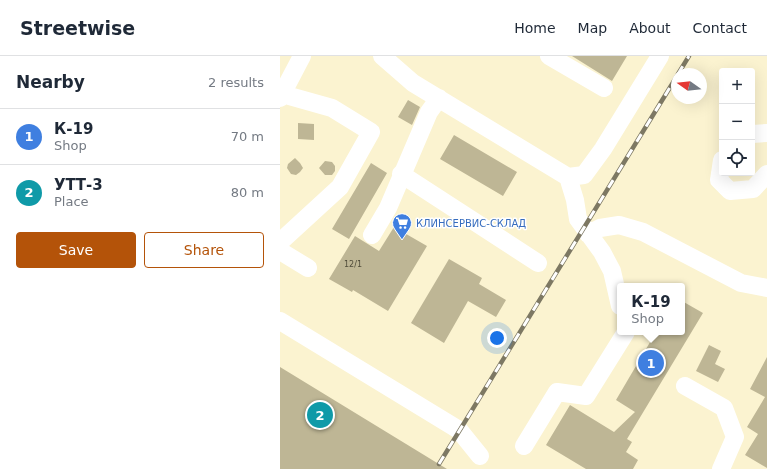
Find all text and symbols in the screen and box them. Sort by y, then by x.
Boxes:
text: Streetwise [20,17,135,39]
text: Home [514,20,556,36]
text: Map [578,20,607,36]
text: About [629,20,671,36]
text: Contact [693,20,747,36]
north arrow [671,68,707,104]
map controls [719,68,755,176]
button: + [719,68,755,104]
text: Nearby [16,72,85,92]
text: 2 results [208,75,264,90]
button: − [719,104,755,140]
text: К-19 [54,120,93,138]
text: 1 [24,129,34,144]
text: 70 m [231,129,264,144]
text: Shop [54,138,87,153]
button: locate [719,140,755,176]
text: УТТ-3 [54,176,103,194]
text: 2 [24,185,34,200]
text: 80 m [231,185,264,200]
text: Place [54,194,89,209]
supermarket icon: КЛИНСЕРВИС-СКЛАД [391,212,413,240]
place label: КЛИНСЕРВИС-СКЛАД [416,218,526,229]
button: Save [16,232,136,268]
button: Share [144,232,264,268]
house number: 12/1 [344,260,362,269]
popup [617,283,685,335]
text: К-19 [631,293,671,311]
text: Shop [631,311,664,326]
your location [487,328,507,348]
pin: 1 [638,348,664,378]
pin: 2 [307,400,333,430]

